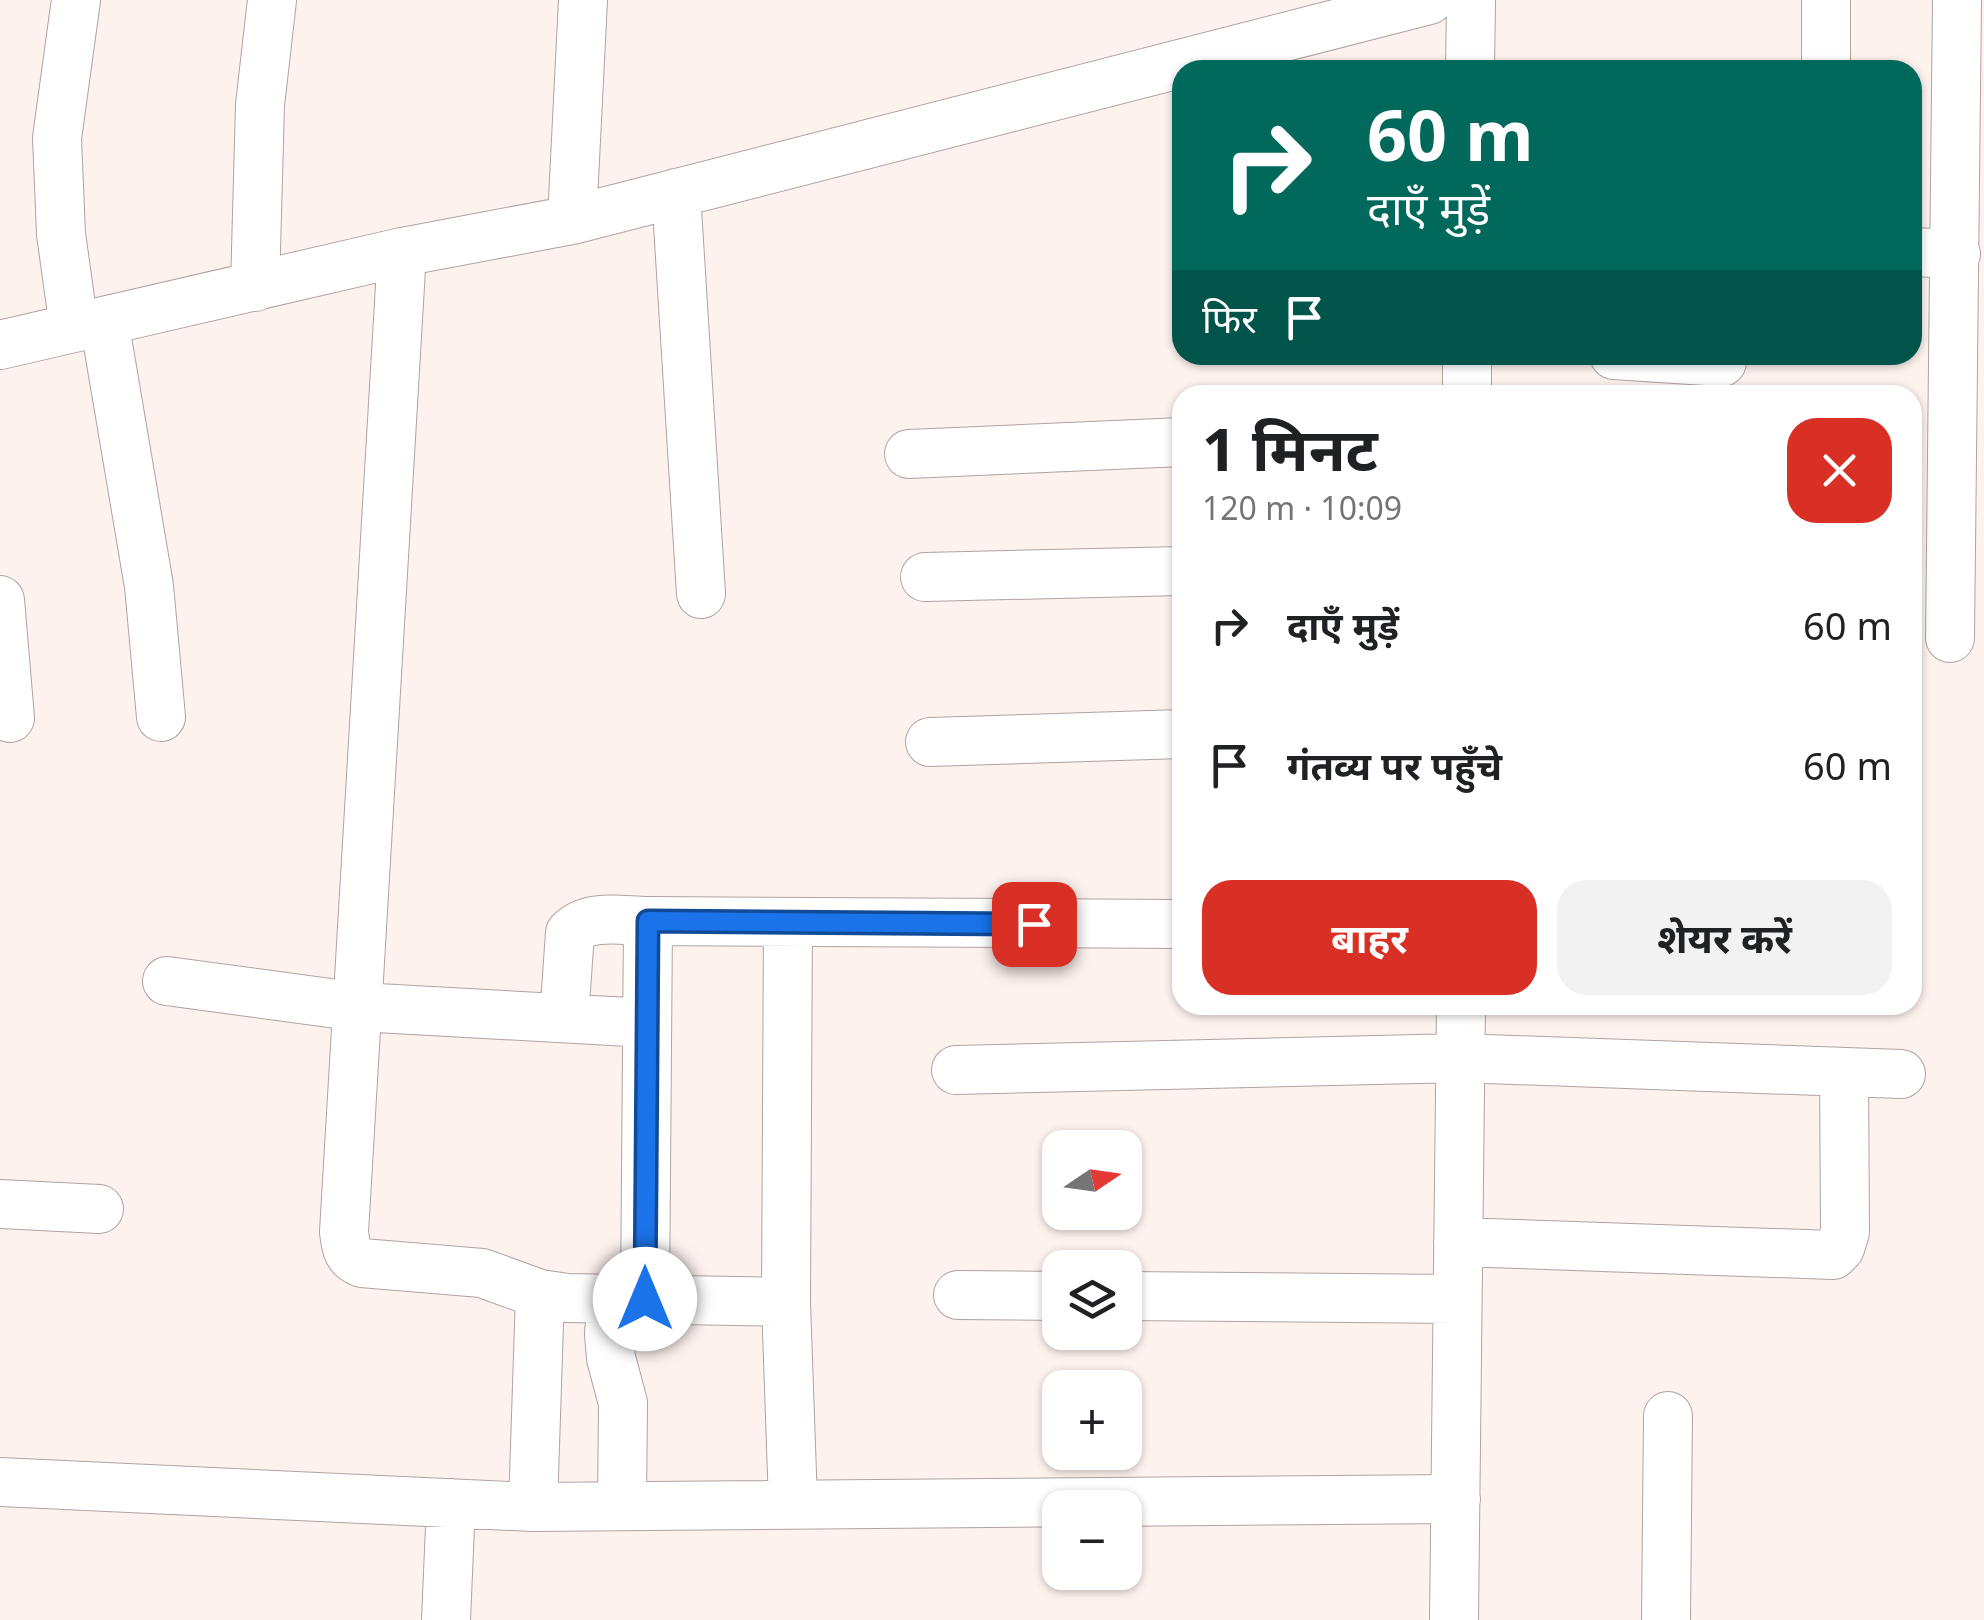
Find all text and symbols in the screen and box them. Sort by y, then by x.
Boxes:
text: 60 m [1367,86,1534,182]
icon: right [1202,100,1332,230]
text: दाएँ मुड़ें [1367,177,1490,238]
icon: arrive [1277,290,1332,345]
text: फिर [1202,292,1257,344]
text: 1 मिनट [1202,407,1378,489]
button: close [1787,418,1892,523]
text: 120 m · 10:09 [1202,486,1402,529]
icon: right [1202,598,1257,653]
text: दाएँ मुड़ें [1287,599,1399,651]
text: 60 m [1803,599,1892,651]
icon: arrive [1202,738,1257,793]
text: गंतव्य पर पहुँचे [1287,739,1502,791]
text: 60 m [1803,739,1892,791]
button: बाहर [1202,880,1537,995]
button: शेयर करें [1557,880,1892,995]
pin [992,882,1077,967]
icon: arrive [1007,897,1062,952]
north arrow [1042,1130,1142,1230]
map controls [1042,1130,1142,1590]
position arrow [593,1247,697,1351]
button: layers [1042,1250,1142,1350]
button: + [1042,1370,1142,1470]
button: − [1042,1490,1142,1590]

